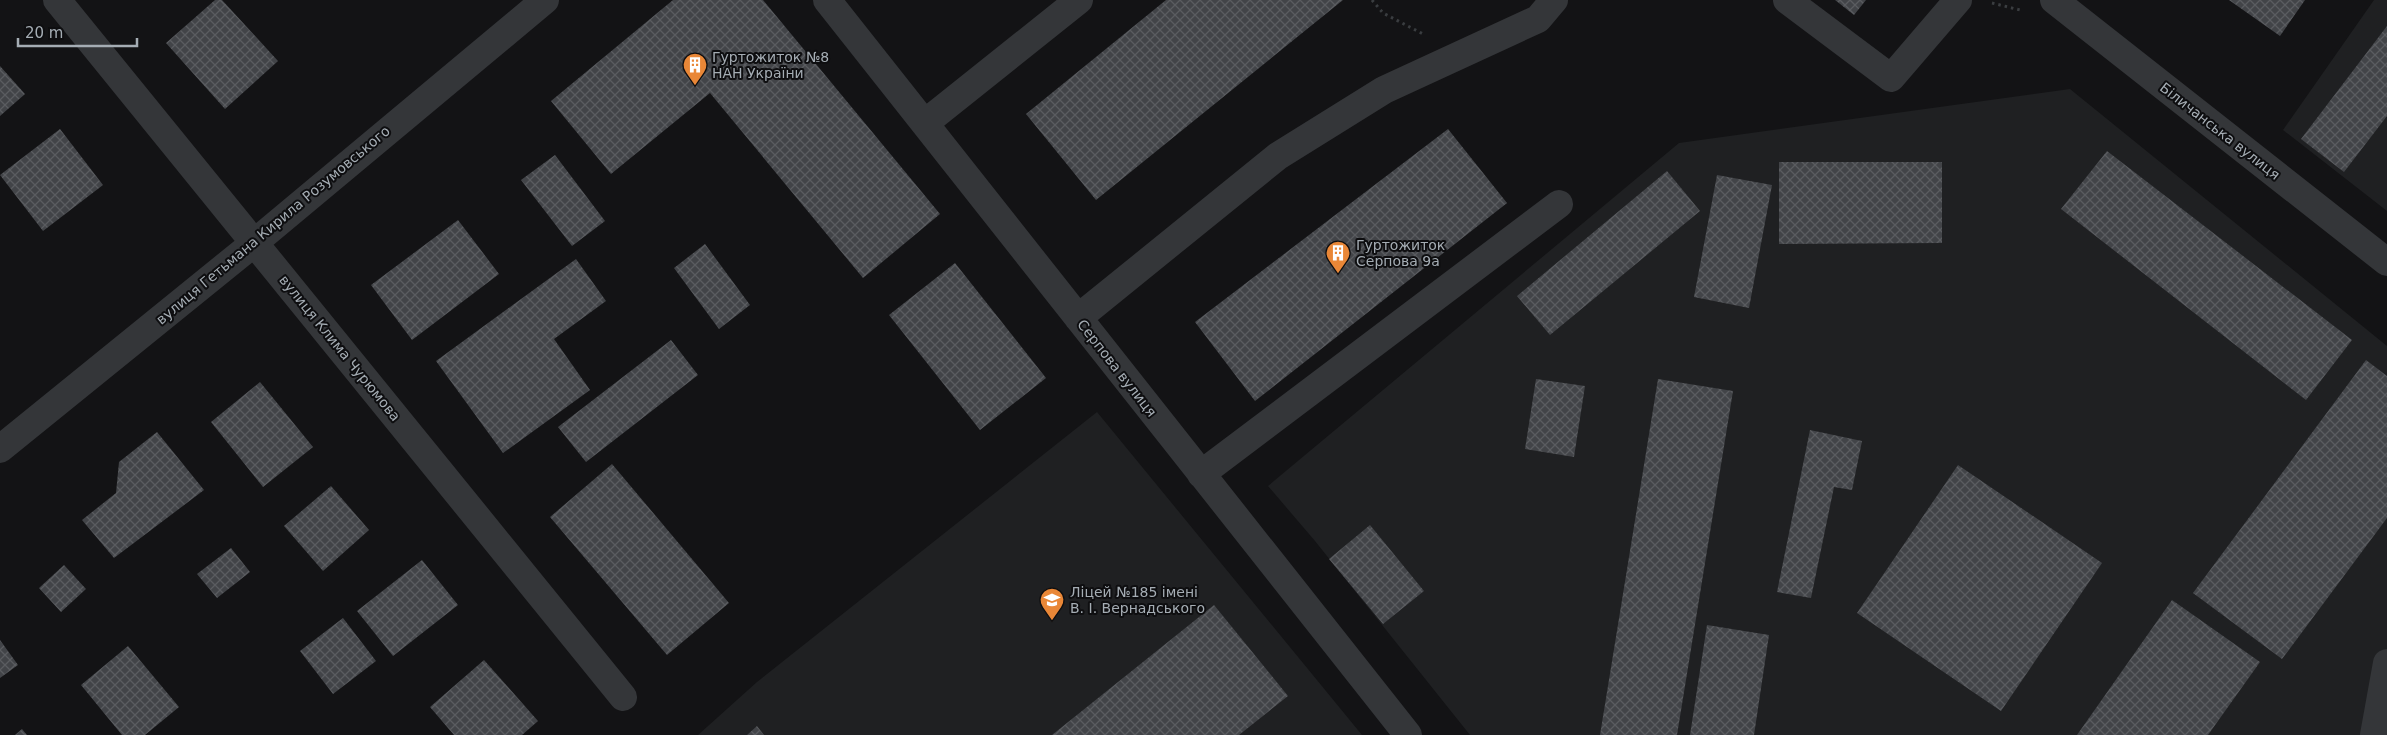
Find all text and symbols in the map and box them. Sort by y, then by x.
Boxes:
scale bar [18,15,136,47]
text: 20 m [25,24,63,42]
place label: Гуртожиток №8 НАН України [712,49,829,81]
building icon: Гуртожиток №8 НАН України [682,52,708,86]
street label: Біличанська вулиця [2157,79,2283,183]
street label: вулиця Гетьмана Кирила Розумовського [153,122,393,328]
place label: Гуртожиток Серпова 9а [1356,237,1445,269]
building icon: Гуртожиток Серпова 9а [1325,240,1351,274]
street label: вулиця Клима Чурюмова [276,272,404,424]
street label: Серпова вулиця [1074,316,1160,420]
place label: Ліцей №185 імені В. І. Вернадського [1070,584,1205,616]
school or university icon: Ліцей №185 імені В. І. Вернадського [1039,587,1065,621]

